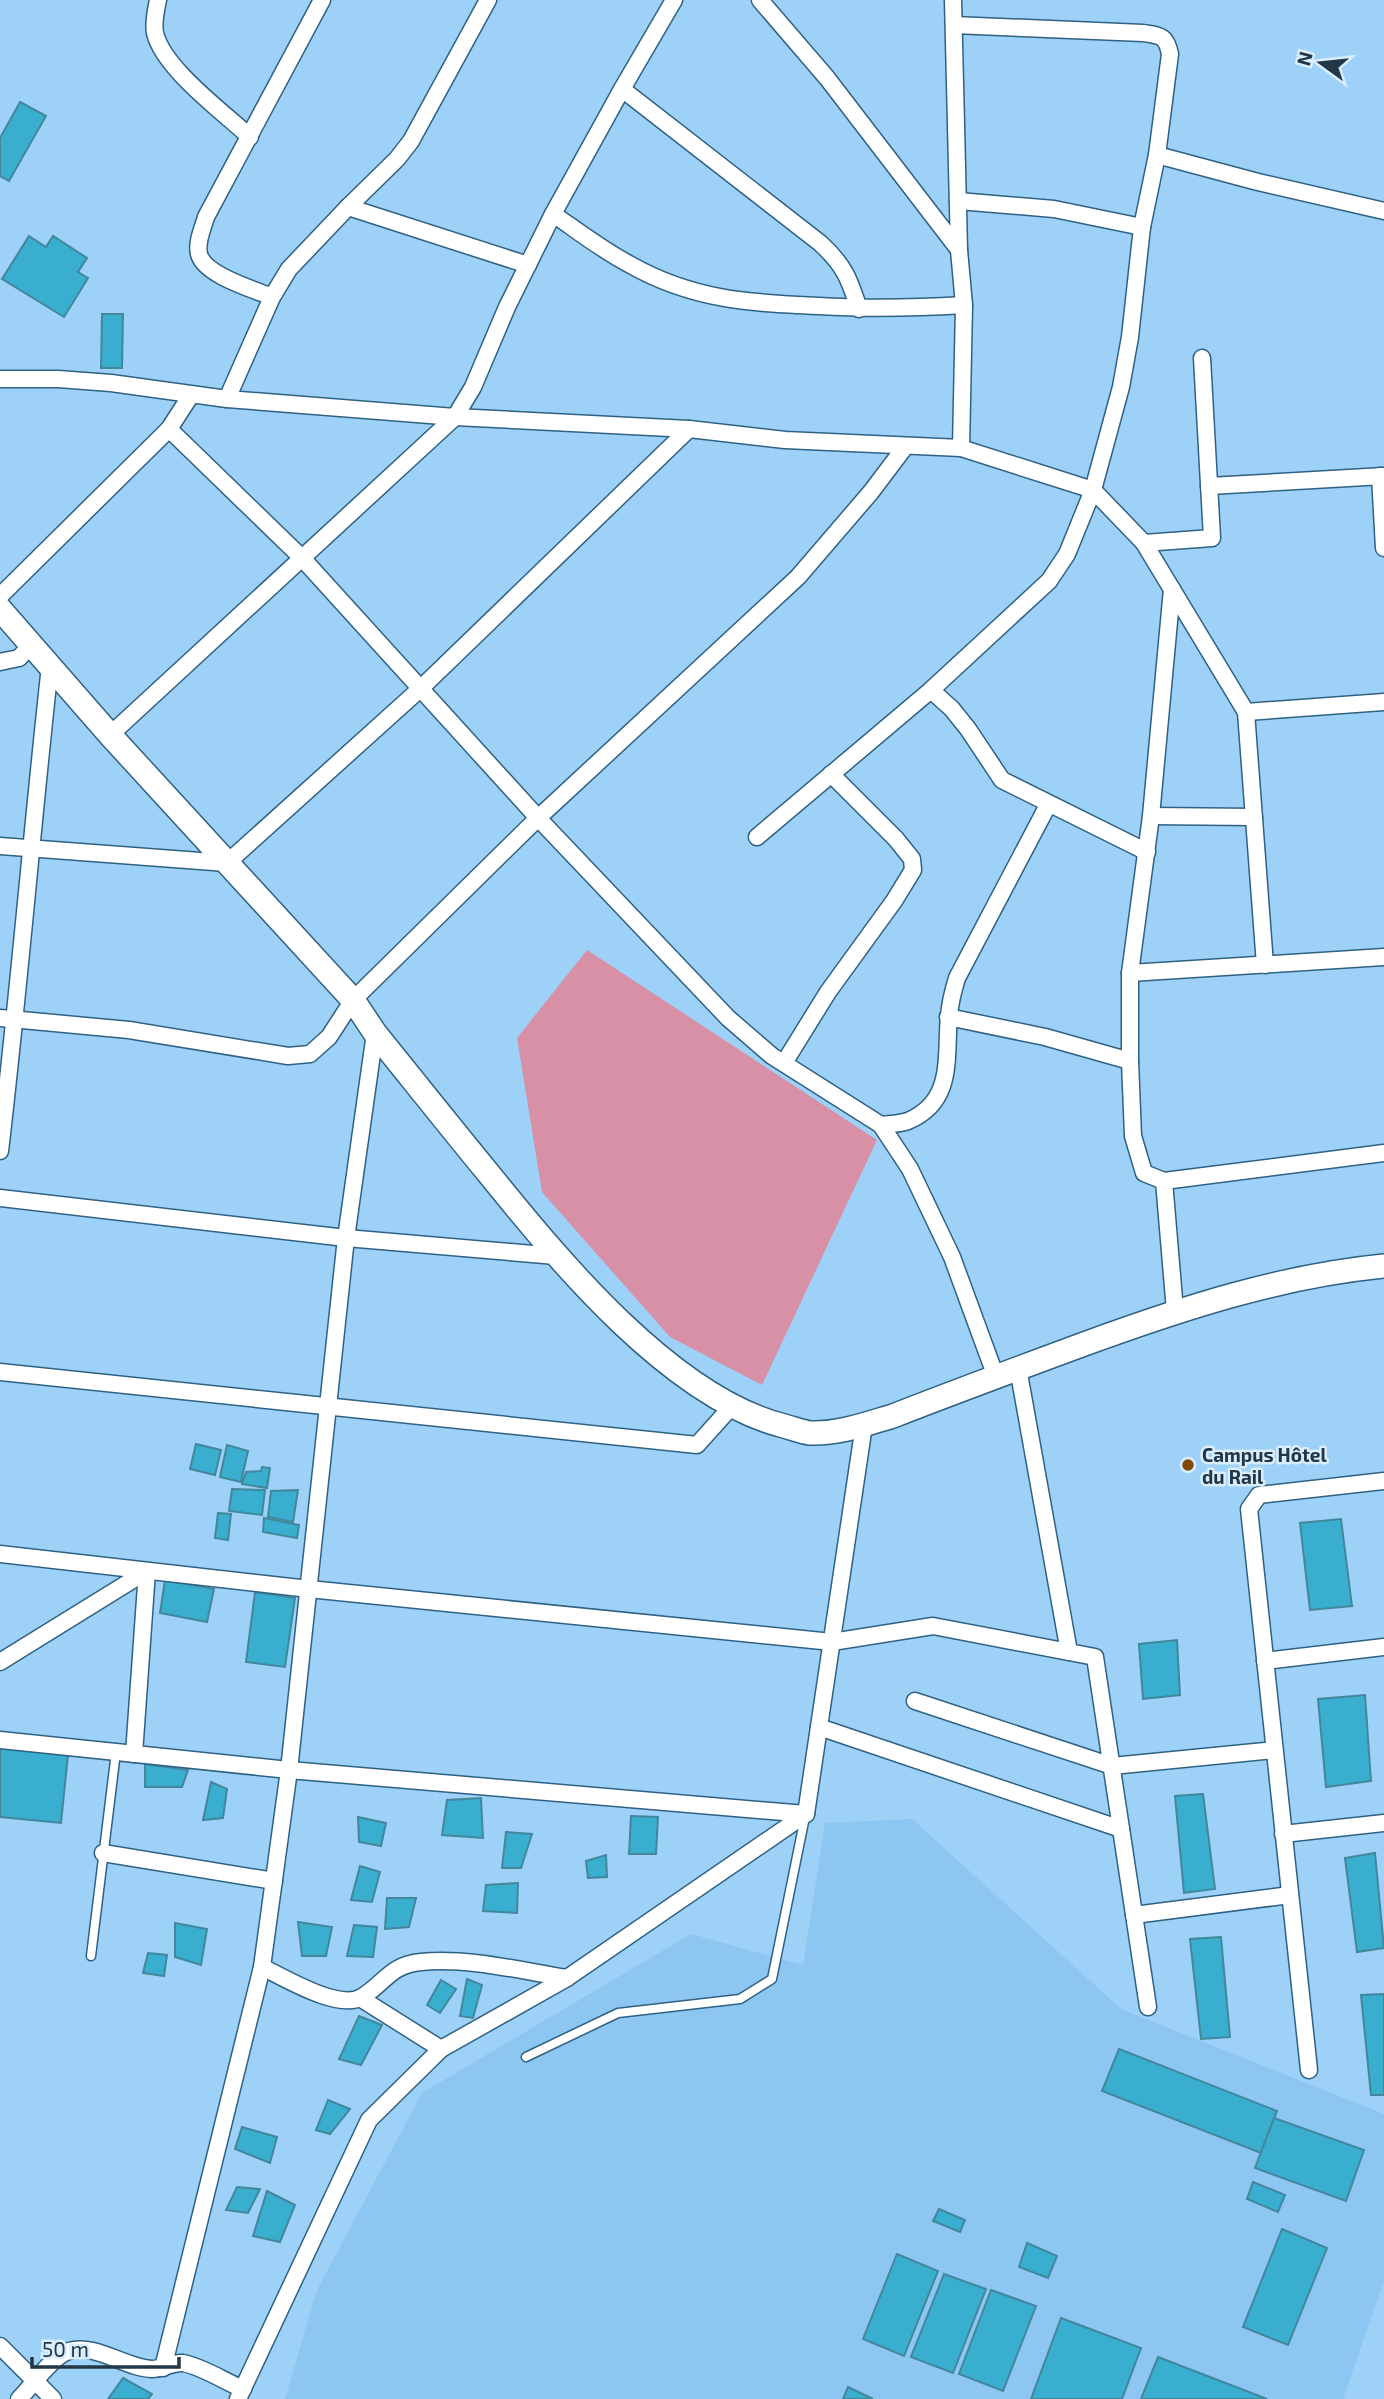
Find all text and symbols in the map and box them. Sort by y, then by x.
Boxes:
north arrow [1286,28,1356,98]
text: N [1291,49,1317,68]
place label: Campus Hôtel du Rail [1202,1443,1327,1488]
marker: Campus Hôtel du Rail [1180,1457,1196,1473]
scale bar [32,2326,178,2370]
text: 50 m [42,2336,89,2361]

